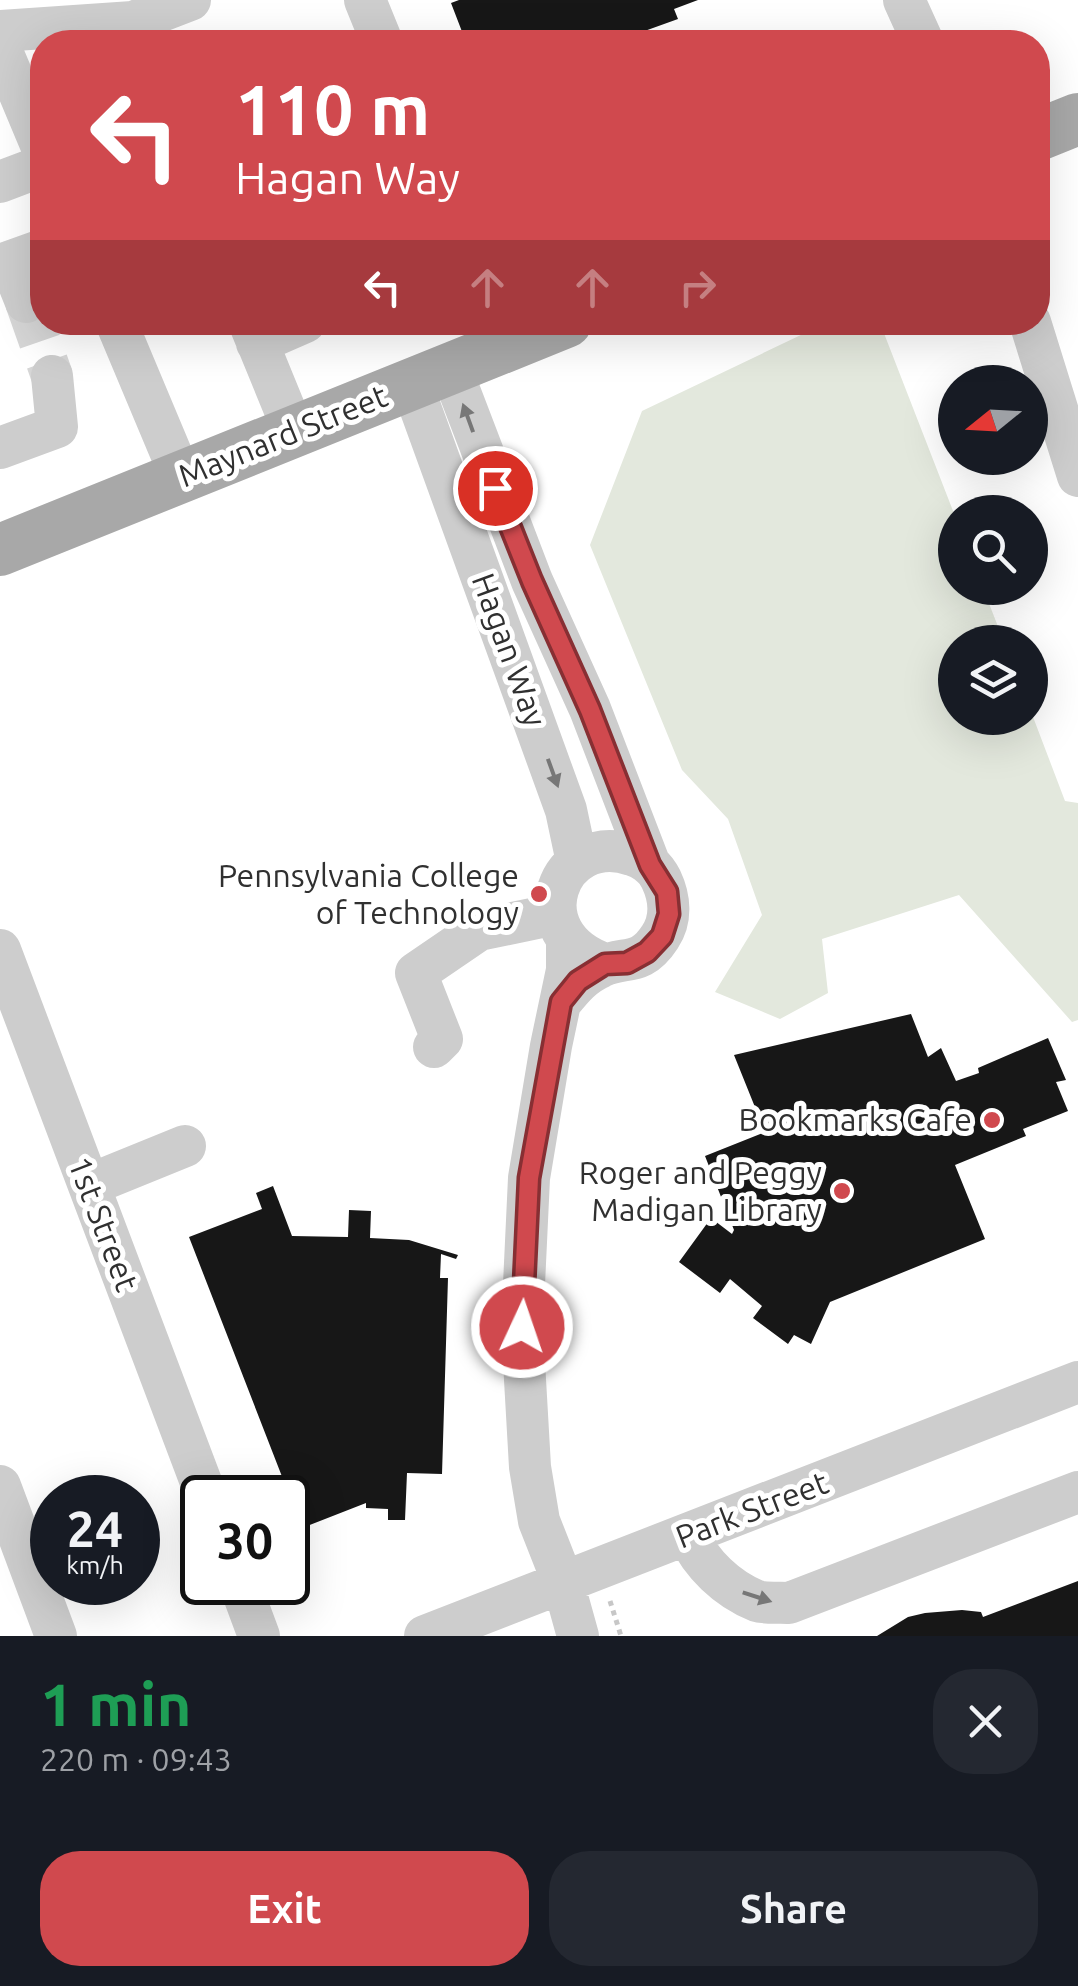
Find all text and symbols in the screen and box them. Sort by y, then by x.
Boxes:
icon: left [70,70,200,200]
text: 110 m [235,70,430,148]
text: Hagan Way [235,152,460,203]
icon: left [355,260,410,315]
icon: ahead [460,260,515,315]
icon: ahead [565,260,620,315]
icon: right [670,260,725,315]
north arrow [938,365,1048,475]
map controls [938,365,1048,735]
street label: Maynard Street [173,377,393,493]
one-way arrow [460,402,475,432]
pin [453,446,538,531]
icon: arrive [468,461,523,516]
button: search [938,495,1048,605]
street label: Hagan Way [466,568,554,731]
button: layers [938,625,1048,735]
one-way arrow [546,758,561,788]
place label: Pennsylvania College of Technology [218,857,519,930]
marker: Pennsylvania College of Technology [528,883,550,905]
place label: Bookmarks Cafe [739,1101,972,1137]
marker: Bookmarks Cafe [981,1109,1003,1131]
street label: 1st Street [62,1151,146,1296]
place label: Roger and Peggy Madigan Library [579,1154,822,1227]
marker: Roger and Peggy Madigan Library [831,1180,853,1202]
position arrow [470,1275,574,1379]
street label: Park Street [670,1463,833,1555]
speed limit sign: 30 [180,1475,310,1605]
text: 24 [67,1500,123,1556]
text: km/h [66,1551,124,1579]
one-way arrow [742,1590,773,1605]
button: close [933,1669,1038,1774]
text: 1 min [40,1670,192,1737]
text: 220 m · 09:43 [40,1741,232,1777]
button: Exit [40,1851,529,1966]
button: Share [549,1851,1038,1966]

